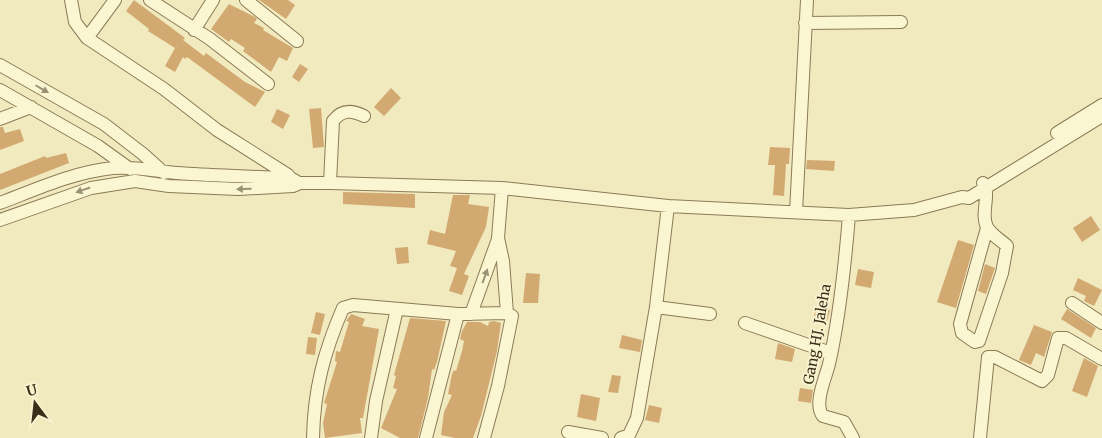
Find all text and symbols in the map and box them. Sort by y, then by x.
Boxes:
one-way arrow [36,85,49,94]
one-way arrow [236,185,252,193]
one-way arrow [75,186,90,194]
one-way arrow [481,268,489,283]
street label: Gang HJ. Jaleha [799,282,835,386]
north arrow [10,378,60,428]
text: U [24,380,40,400]

